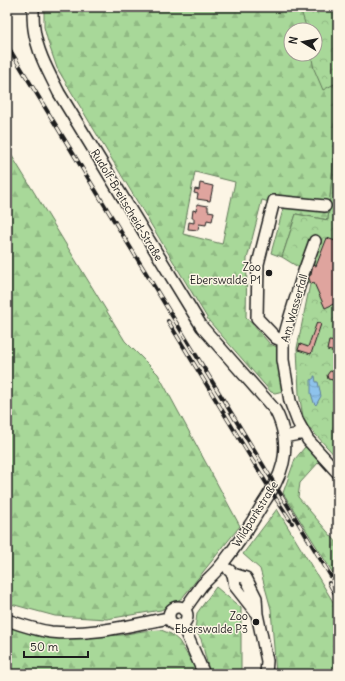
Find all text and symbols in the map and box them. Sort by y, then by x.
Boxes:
north arrow [283,22,323,62]
text: N [286,35,301,45]
street label: Rudolf-Breitscheid-Straße [88,146,166,264]
place label: Zoo Eberswalde P1 [190,260,261,287]
marker: Zoo Eberswalde P1 [264,268,274,278]
street label: Am Wasserfall [278,272,310,344]
street label: Wildparkstraße [229,478,281,550]
place label: Zoo Eberswalde P3 [175,609,248,636]
marker: Zoo Eberswalde P3 [251,617,261,627]
scale bar [24,633,88,659]
text: 50 m [30,639,59,654]

